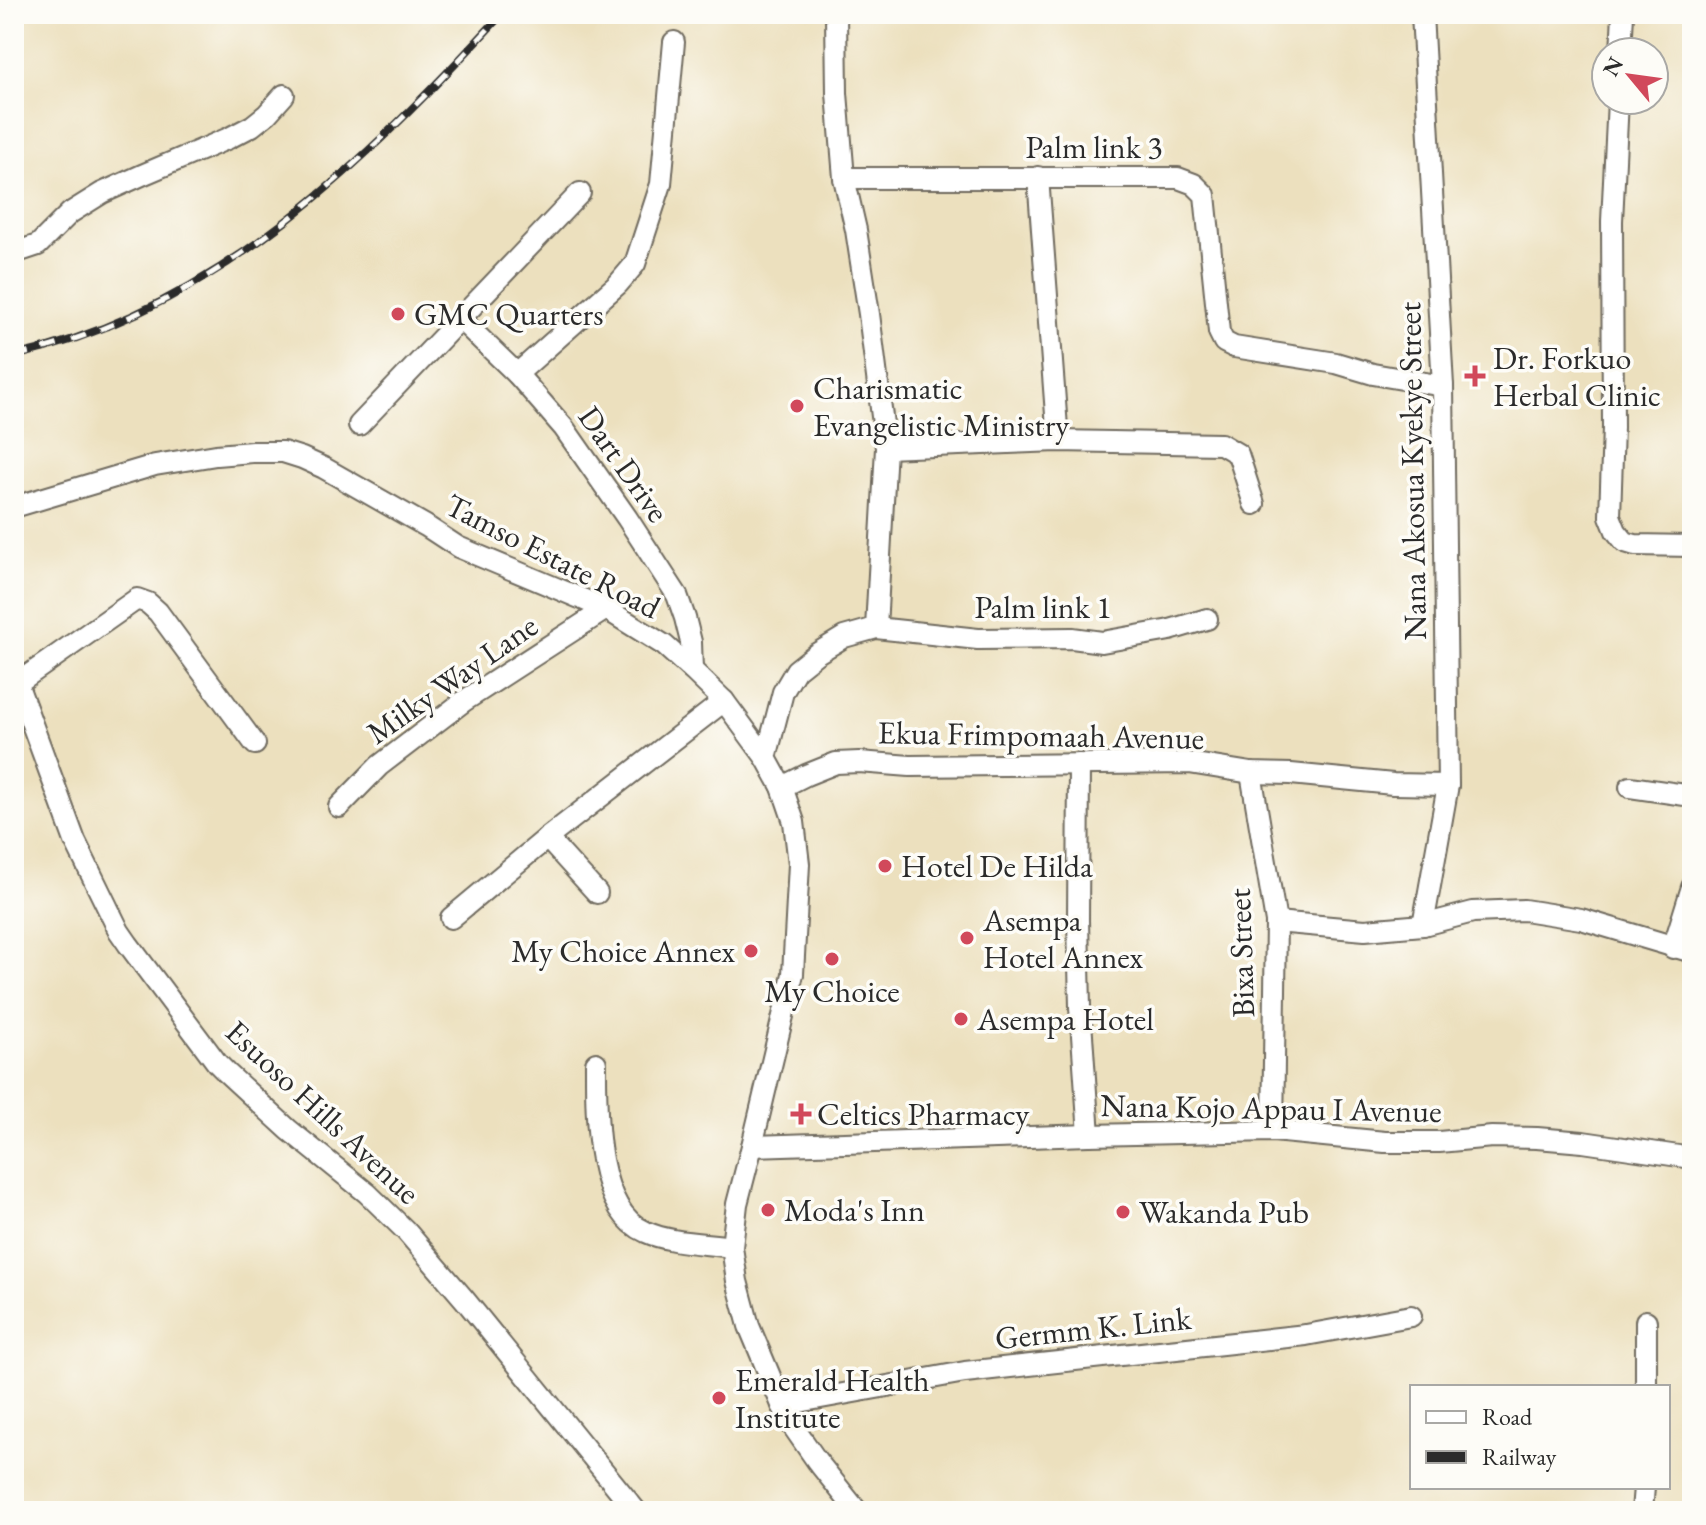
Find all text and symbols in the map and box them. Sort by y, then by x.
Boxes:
north arrow [1590,36,1670,116]
text: N [1596,52,1630,81]
street label: Palm link 3 [1026,126,1163,168]
place label: GMC Quarters [414,293,604,335]
street label: Nana Akosua Kyekye Street [1388,301,1436,641]
marker: GMC Quarters [389,305,407,323]
place label: Dr. Forkuo Herbal Clinic [1493,337,1661,416]
marker: Dr. Forkuo Herbal Clinic [1464,365,1486,387]
place label: Charismatic Evangelistic Ministry [813,367,1070,446]
marker: Charismatic Evangelistic Ministry [788,397,806,415]
street label: Dart Drive [569,398,679,530]
street label: Tamso Estate Road [439,484,668,629]
street label: Palm link 1 [975,586,1112,628]
street label: Milky Way Lane [358,605,546,753]
street label: Ekua Frimpomaah Avenue [877,711,1205,759]
place label: Hotel De Hilda [901,845,1093,887]
marker: Hotel De Hilda [876,857,894,875]
street label: Bixa Street [1218,888,1264,1018]
place label: Asempa Hotel Annex [982,899,1143,978]
marker: Asempa Hotel Annex [958,929,976,947]
place label: My Choice Annex [511,930,735,972]
marker: My Choice Annex [742,942,760,960]
marker: My Choice [823,950,841,968]
place label: My Choice [764,970,900,1012]
place label: Asempa Hotel [976,998,1154,1040]
marker: Asempa Hotel [952,1010,970,1028]
street label: Esuoso Hills Avenue [217,1011,429,1213]
street label: Nana Kojo Appau I Avenue [1100,1084,1442,1132]
place label: Celtics Pharmacy [817,1093,1030,1135]
marker: Celtics Pharmacy [792,1105,810,1123]
place label: Moda's Inn [784,1189,925,1231]
place label: Wakanda Pub [1139,1191,1309,1233]
marker: Moda's Inn [759,1201,777,1219]
marker: Wakanda Pub [1114,1203,1132,1221]
street label: Germm K. Link [993,1297,1194,1359]
place label: Emerald Health Institute [735,1359,930,1438]
legend [1410,1385,1670,1489]
marker: Emerald Health Institute [710,1389,728,1407]
text: Road [1482,1401,1533,1432]
text: Railway [1482,1441,1557,1472]

